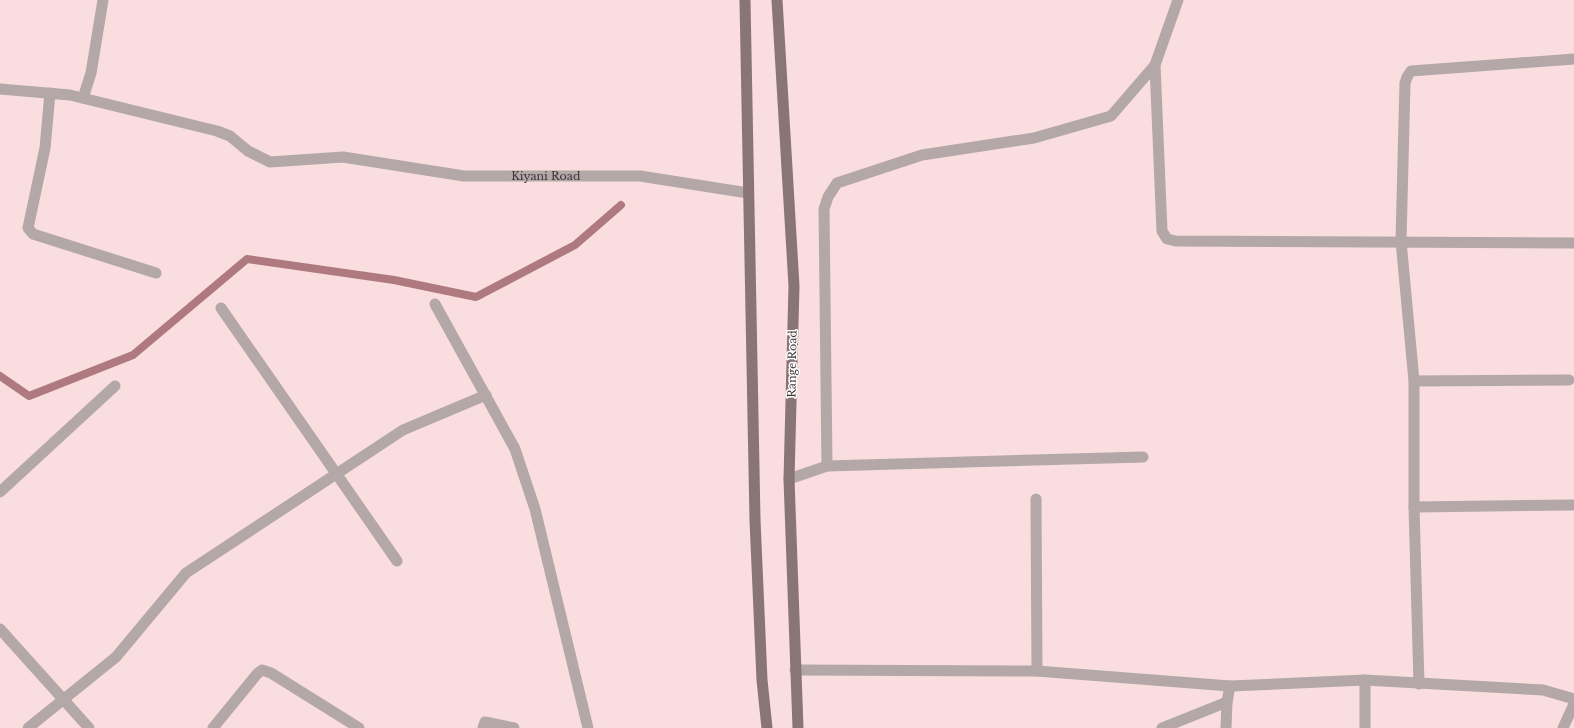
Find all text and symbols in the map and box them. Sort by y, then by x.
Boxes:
street label: Kiyani Road [511,169,581,183]
street label: Range Road [784,330,800,398]

